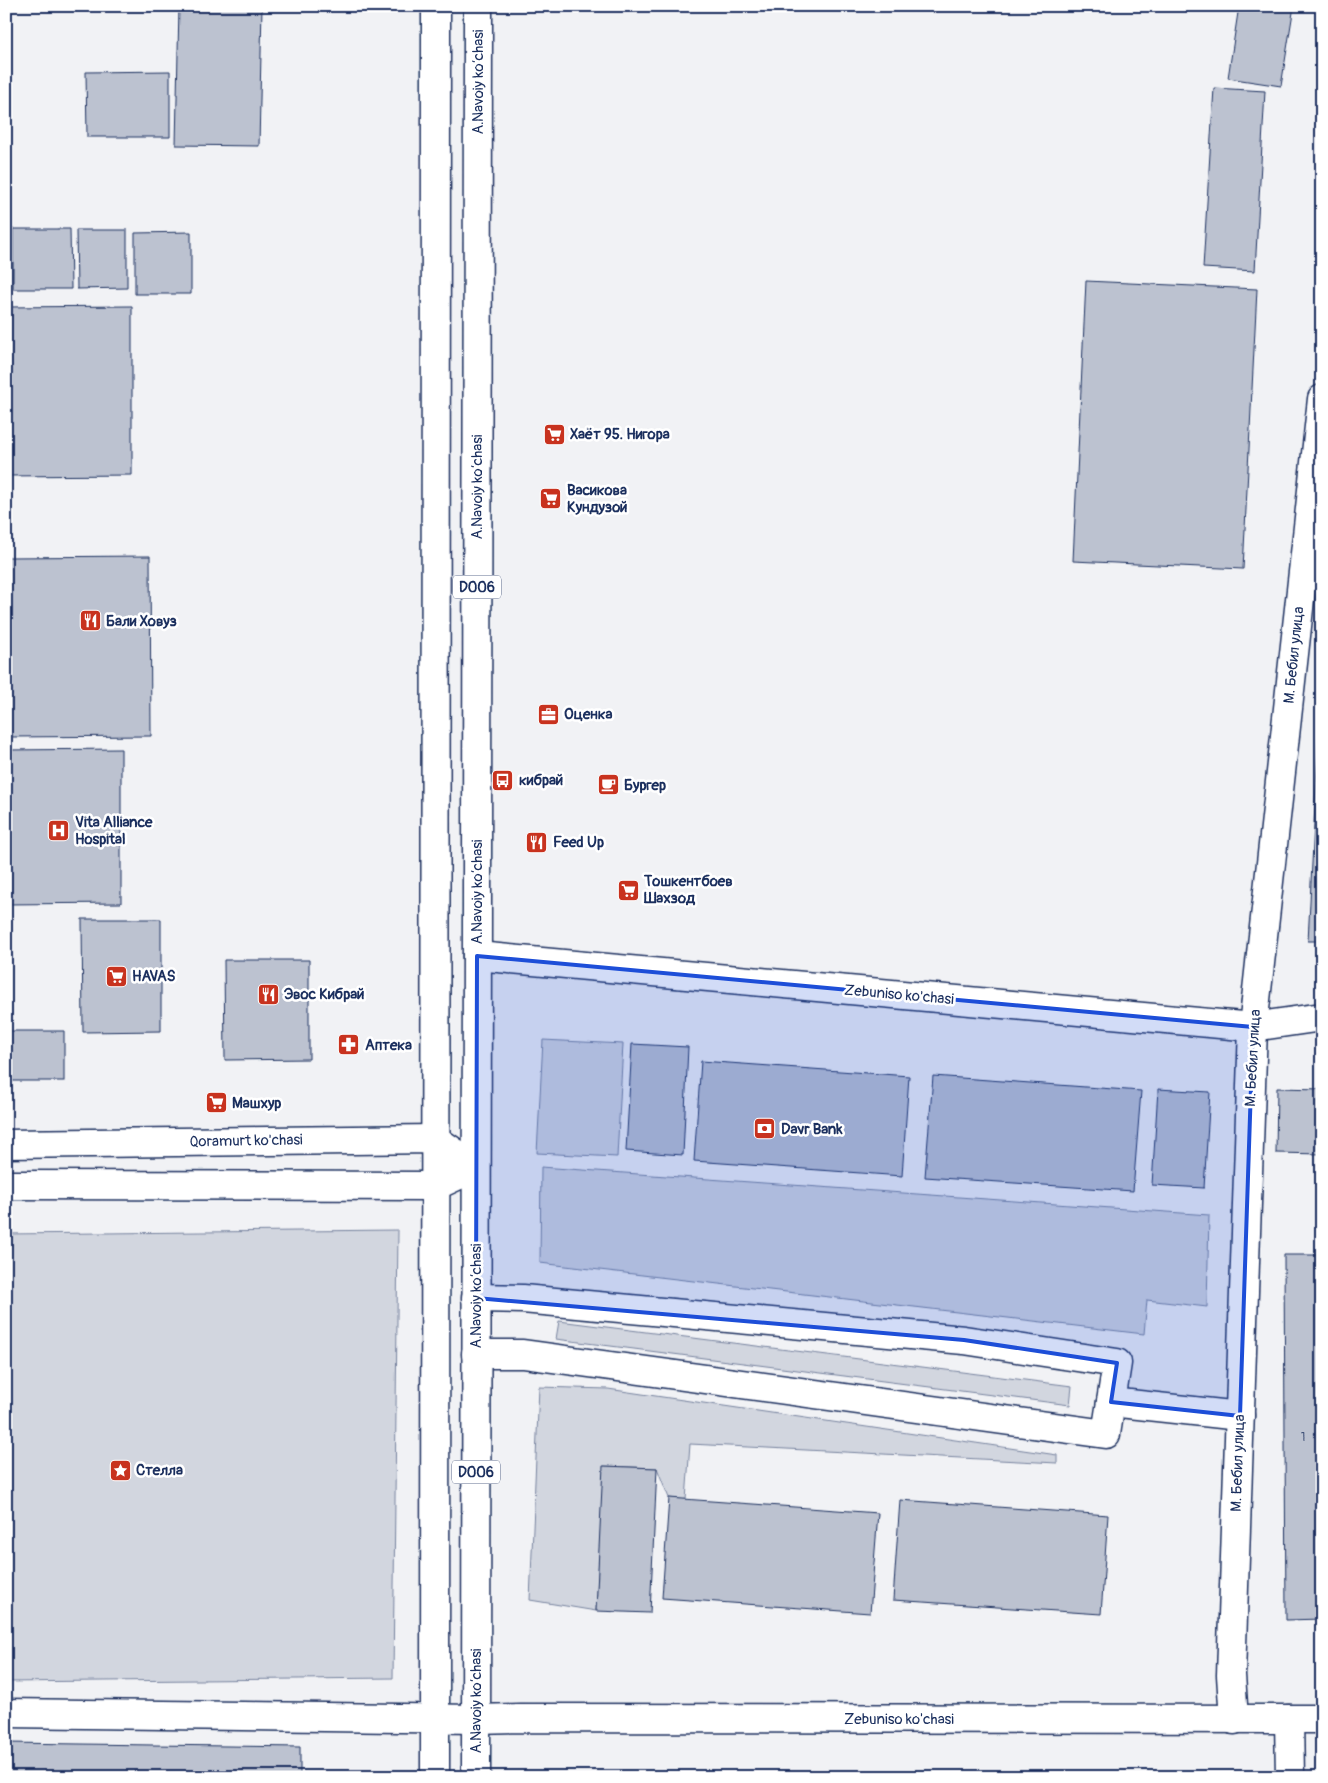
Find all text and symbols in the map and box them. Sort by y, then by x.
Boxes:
street label: A.Navoiy ko‘chasi [469,29,488,135]
supermarket icon: Хаёт 95. Нигора [542,422,566,446]
place label: Хаёт 95. Нигора [570,425,670,444]
street label: A.Navoiy ko‘chasi [468,434,487,540]
place label: Васикова Кундузой [567,481,627,517]
supermarket icon: Васикова Кундузой [539,487,563,511]
road number: D006 [453,576,501,598]
street label: М. Бебил улица [1279,605,1309,704]
restaurant icon: Бали Ховуз [78,609,102,633]
place label: Бали Ховуз [106,612,177,631]
office icon: Оценка [536,702,560,726]
place label: Оценка [564,705,613,724]
bus stop icon: кибрай [491,768,515,792]
place label: кибрай [519,771,563,790]
cafe icon: Бургер [596,773,620,797]
place label: Бургер [624,776,666,795]
place label: Vita Alliance Hospital [75,813,153,849]
hospital icon: Vita Alliance Hospital [47,819,71,843]
restaurant icon: Feed Up [525,830,549,854]
place label: Feed Up [553,833,604,852]
street label: A.Navoiy ko‘chasi [468,839,487,945]
place label: Тошкентбоев Шахзод [643,872,733,908]
supermarket icon: Тошкентбоев Шахзод [616,878,640,902]
supermarket icon: HAVAS [104,964,128,988]
place label: HAVAS [132,967,176,986]
street label: Zebuniso ko'chasi [843,981,955,1009]
restaurant icon: Эвос Кибрай [256,982,280,1006]
place label: Эвос Кибрай [284,985,364,1004]
street label: М. Бебил улица [1241,1009,1265,1107]
pharmacy icon: Аптека [337,1033,361,1057]
place label: Аптека [365,1036,412,1055]
supermarket icon: Машхур [204,1091,228,1115]
place label: Машхур [232,1094,281,1113]
bank icon: Davr Bank [753,1117,777,1141]
place label: Davr Bank [781,1120,843,1139]
street label: Qoramurt ko'chasi [189,1131,303,1151]
street label: A.Navoiy ko‘chasi [467,1243,486,1349]
street label: М. Бебил улица [1227,1414,1249,1512]
house number: 1 [1301,1430,1305,1445]
place icon: Стелла [108,1458,132,1482]
road number: D006 [452,1460,500,1484]
place label: Стелла [136,1461,183,1480]
street label: A.Navoiy ko‘chasi [467,1648,486,1754]
street label: Zebuniso ko'chasi [844,1710,954,1729]

